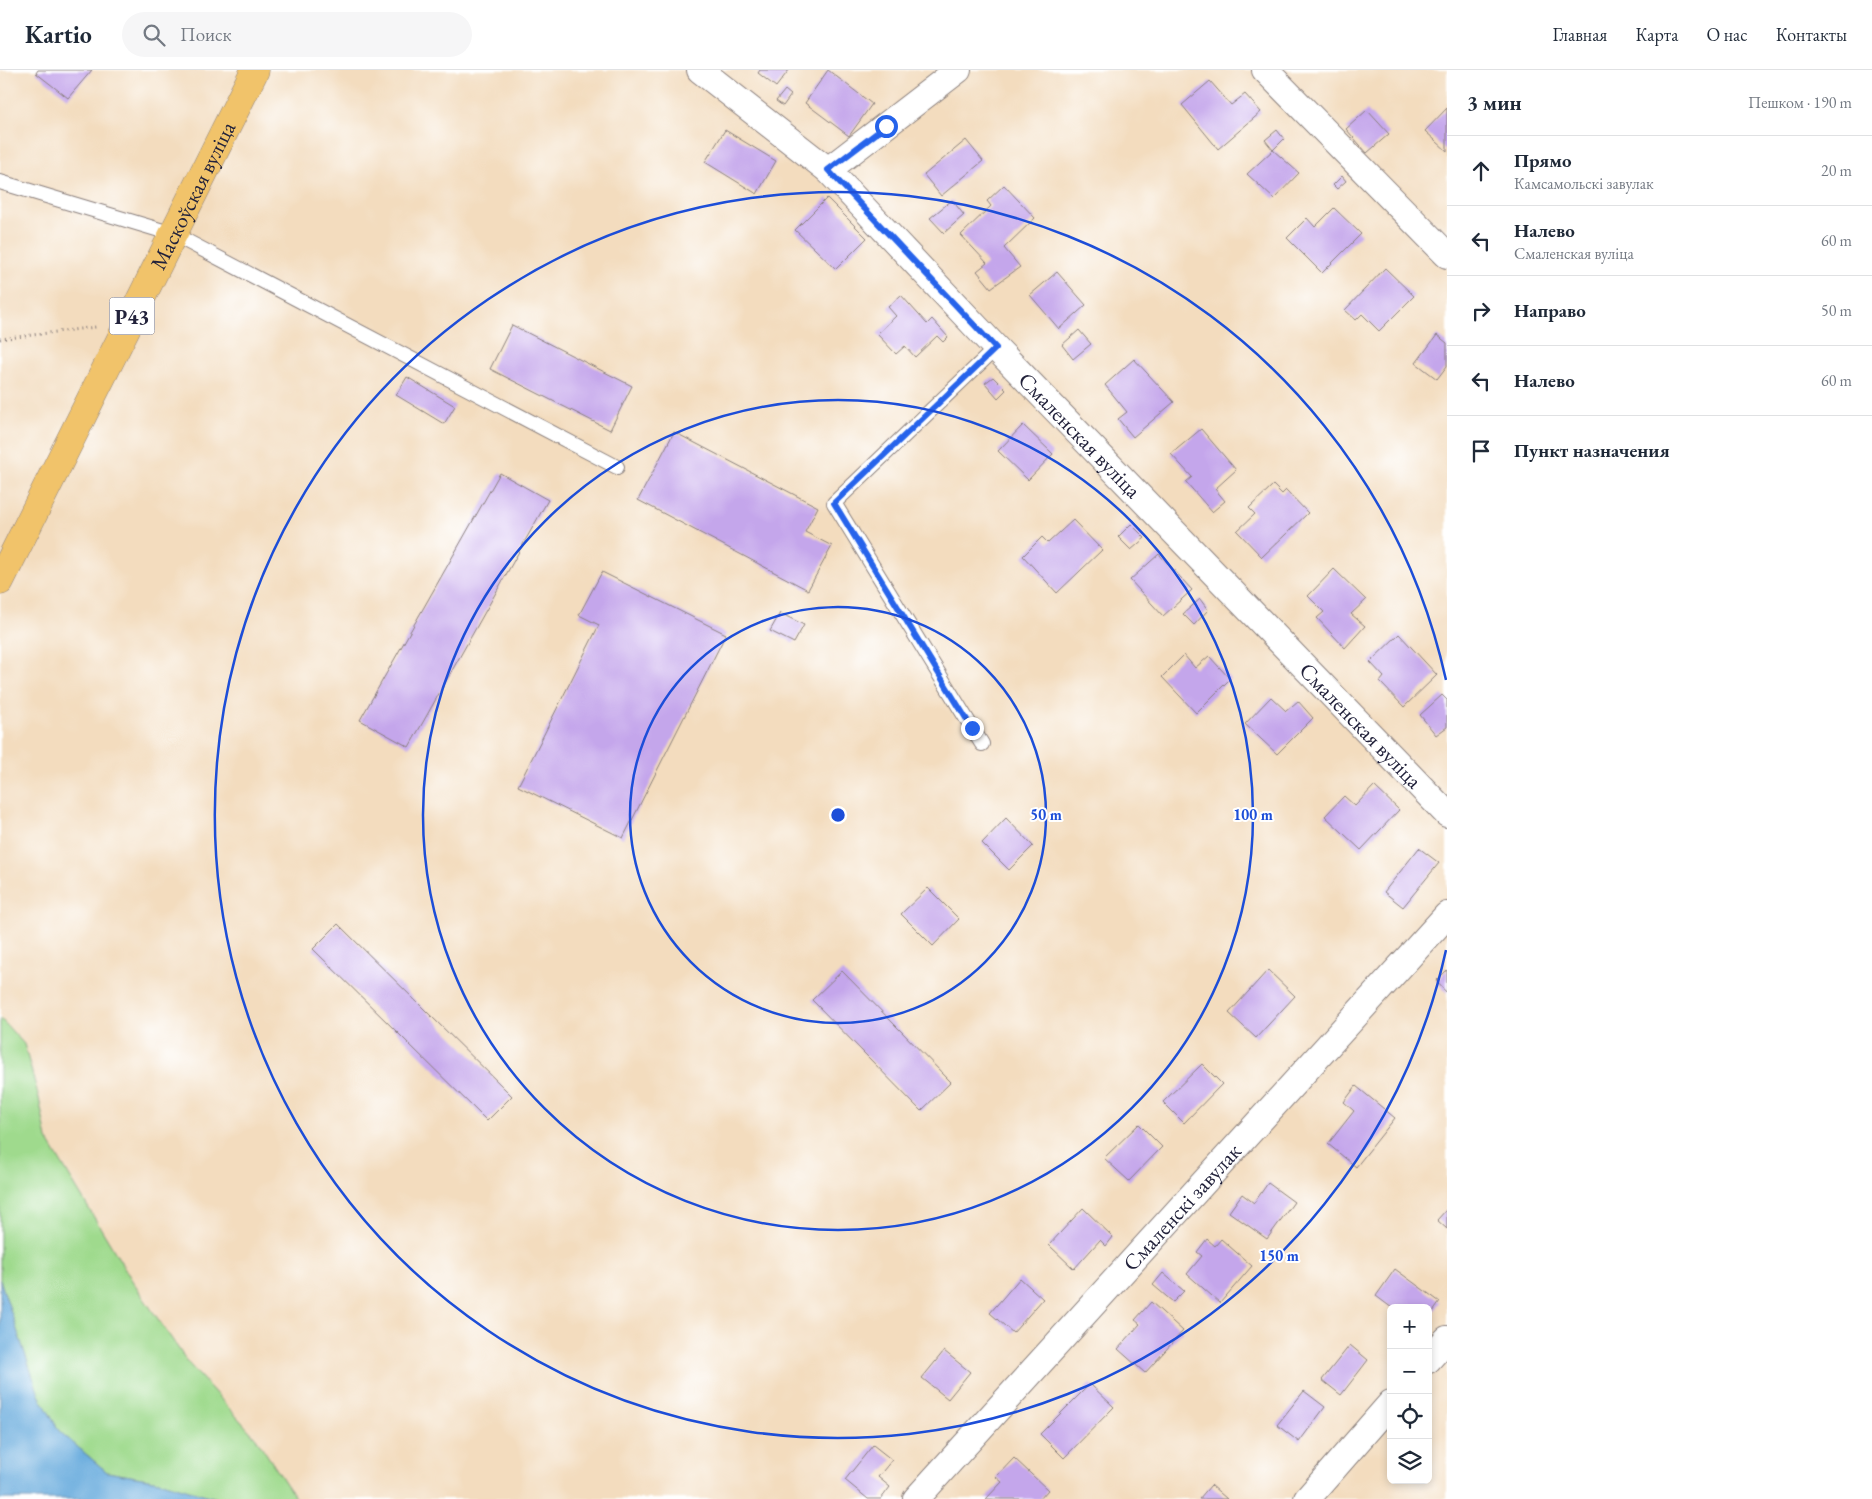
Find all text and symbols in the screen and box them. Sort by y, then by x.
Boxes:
search box [122,12,472,57]
text: Kartio [25,19,92,50]
icon: search [140,21,168,49]
text: Поиск [180,22,232,47]
text: Главная [1553,23,1607,46]
text: Карта [1635,23,1678,46]
text: О нас [1706,23,1748,46]
text: Контакты [1776,23,1847,46]
text: 3 мин [1467,89,1522,116]
text: Пешком · 190 m [1748,92,1852,113]
route start [875,115,898,138]
street label: Маскоўская вуліца [143,116,242,274]
text: Прямо [1514,148,1572,173]
icon: ahead [1467,157,1495,185]
text: 20 m [1821,160,1852,181]
text: Камсамольскі завулак [1514,173,1654,194]
text: Налево [1514,218,1575,243]
icon: left [1467,227,1495,255]
text: 60 m [1821,230,1852,251]
text: Смаленская вуліца [1514,243,1634,264]
icon: right [1467,297,1495,325]
road number: Р43 [110,298,154,334]
text: Направо [1514,298,1586,323]
text: 50 m [1821,300,1852,321]
street label: Смаленская вуліца [1012,365,1148,504]
icon: left [1467,367,1495,395]
text: Налево [1514,368,1575,393]
text: 60 m [1821,370,1852,391]
icon: arrive [1467,437,1495,465]
text: Пункт назначения [1514,438,1670,463]
street label: Смаленская вуліца [1293,656,1429,795]
route end [961,717,984,740]
text: 50 m [1030,805,1062,824]
text: 100 m [1233,805,1273,824]
centre of rings [829,806,847,824]
street label: Смаленскі завулак [1116,1136,1248,1277]
text: 150 m [1259,1246,1299,1265]
map controls [1387,1304,1432,1484]
button: + [1387,1304,1432,1349]
button: − [1387,1349,1432,1394]
button: locate [1387,1394,1432,1439]
button: layers [1387,1439,1432,1484]

